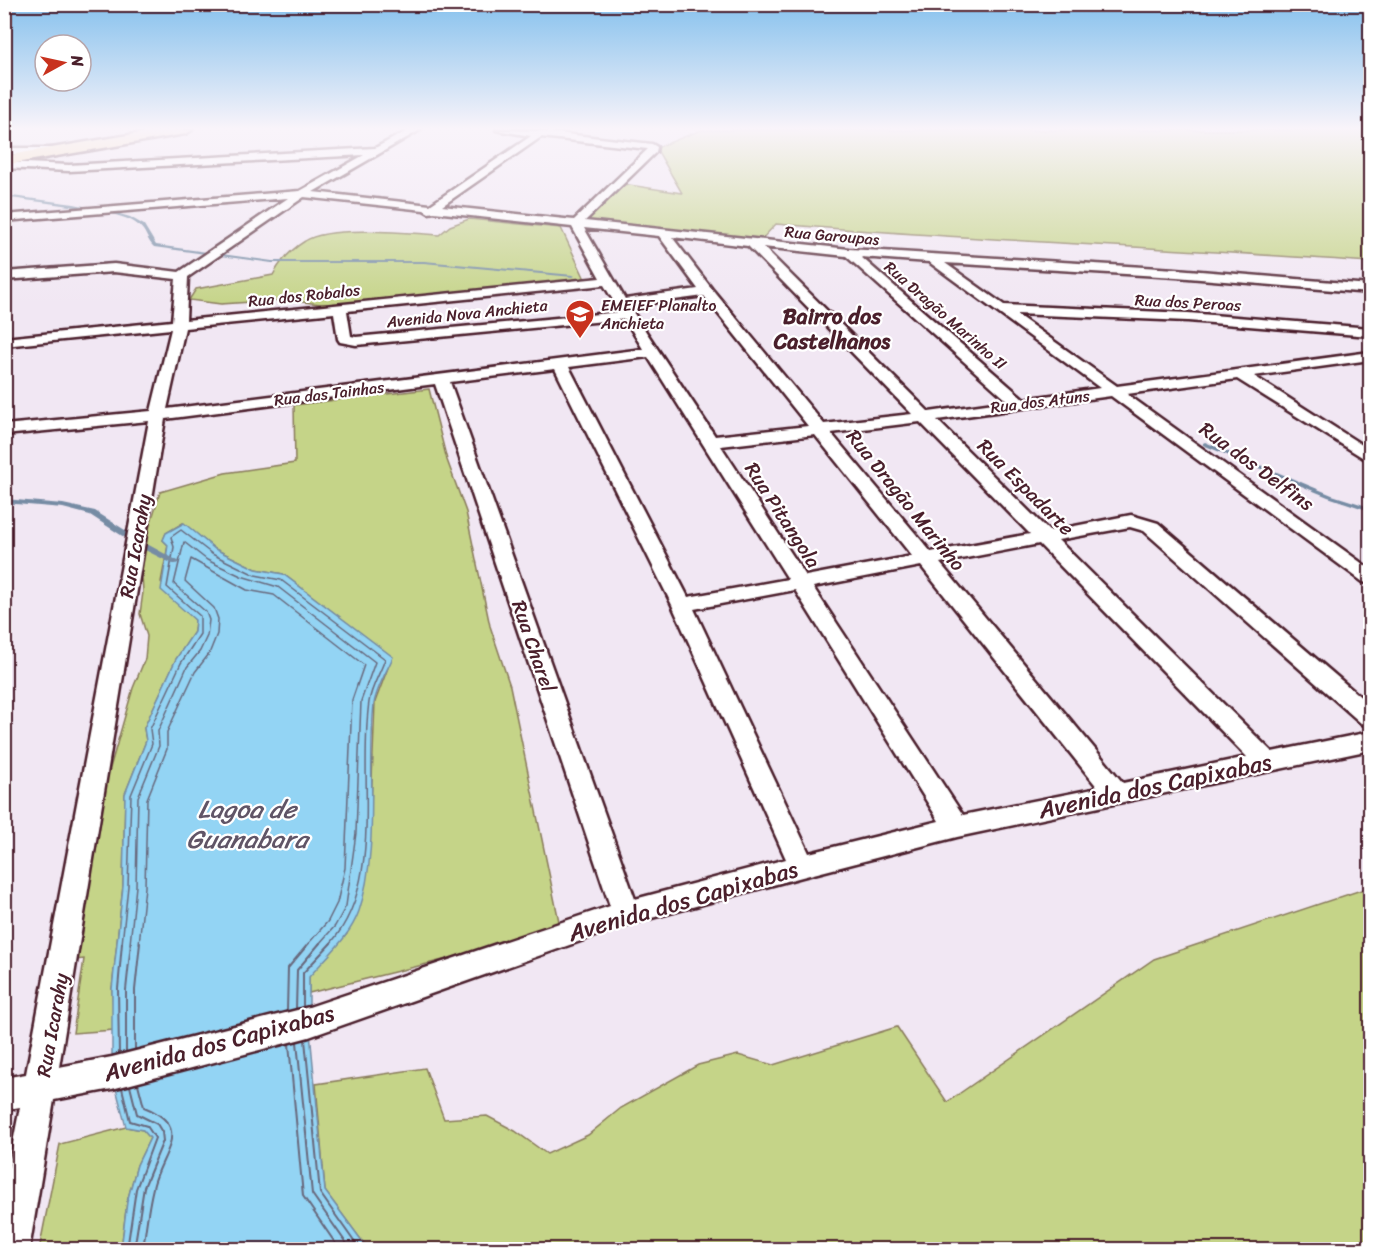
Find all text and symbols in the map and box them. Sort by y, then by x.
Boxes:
north arrow [33,33,93,93]
text: N [62,52,93,69]
street label: Rua Garoupas [783,217,881,254]
street label: Rua Dragão Marinho II [877,253,1014,377]
street label: Rua dos Robalos [247,275,362,316]
street label: Rua dos Peroas [1134,285,1242,320]
street label: Avenida Nova Anchieta [384,291,550,336]
place label: EMEIEF Planalto Anchieta [600,291,716,338]
district label: Bairro dos Castelhanos [773,297,891,361]
school or university icon: EMEIEF Planalto Anchieta [564,298,596,340]
street label: Rua das Tainhas [272,372,386,415]
street label: Rua dos Atuns [989,381,1092,422]
street label: Rua dos Delfins [1192,412,1323,521]
street label: Rua Dragão Marinho [837,421,974,579]
street label: Rua Espadarte [968,430,1083,545]
street label: Rua Pitangola [735,455,830,576]
street label: Rua Icarahy [109,491,162,601]
street label: Rua Charel [501,595,566,697]
street label: Avenida dos Capixabas [1034,741,1276,831]
water label: Lagoa de Guanabara [187,786,310,862]
street label: Avenida dos Capixabas [562,848,803,954]
street label: Rua Icarahy [26,970,79,1080]
street label: Avenida dos Capixabas [98,992,339,1094]

